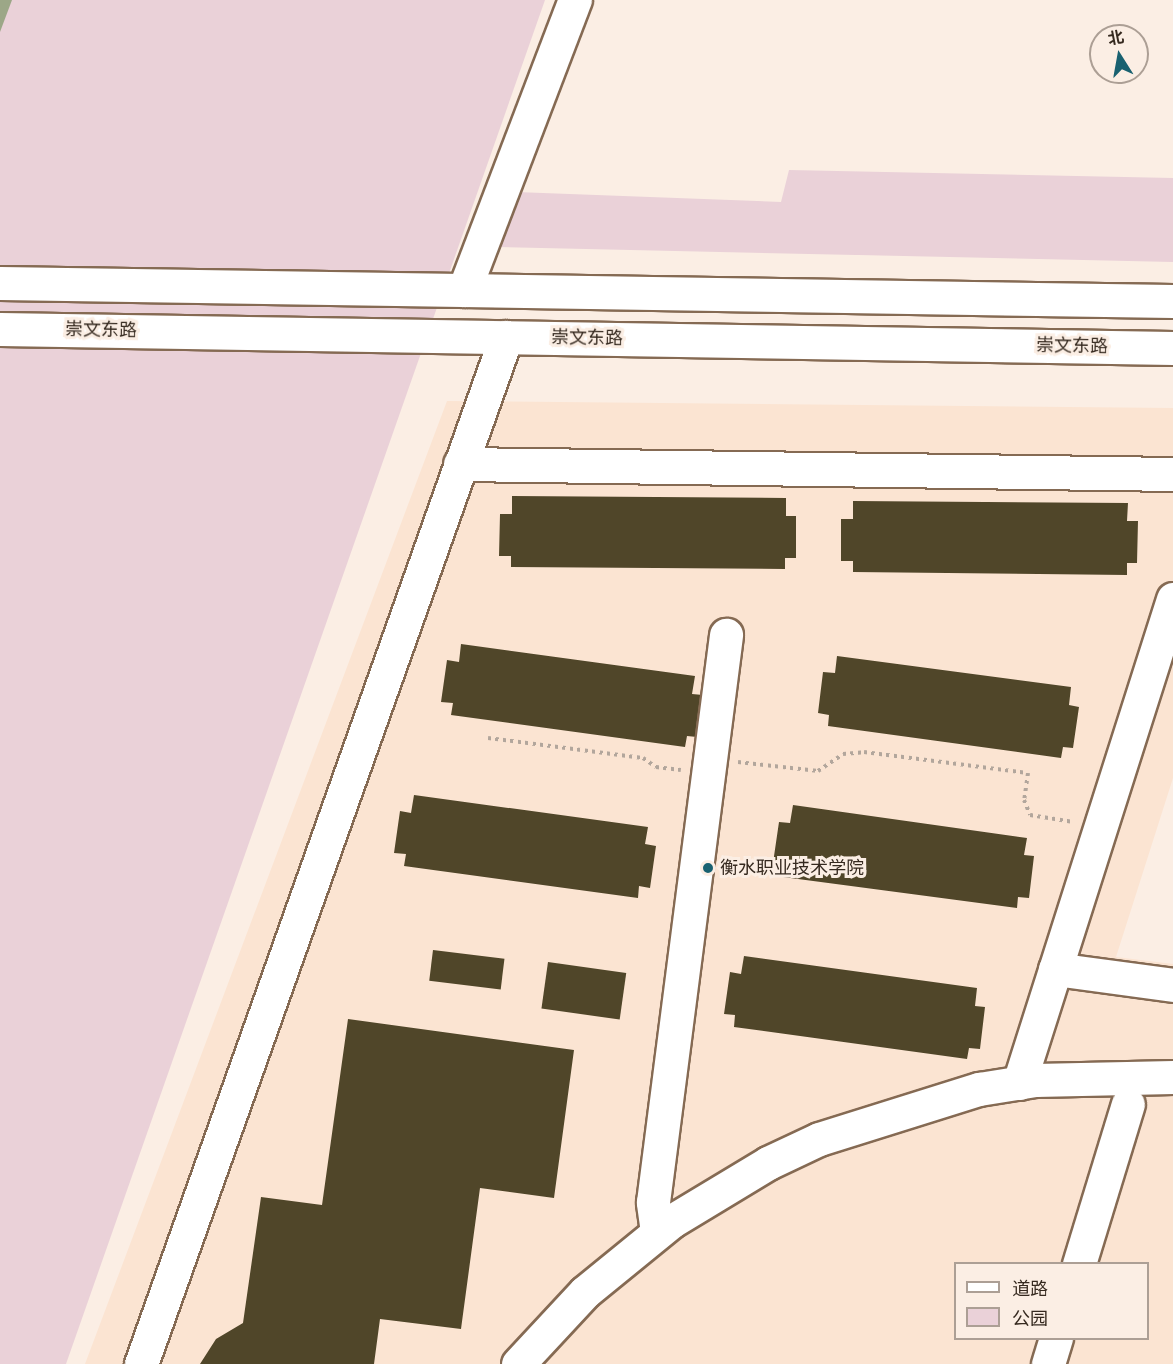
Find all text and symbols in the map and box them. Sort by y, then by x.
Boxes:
north arrow [1089,24,1149,84]
text: 北 [1106,27,1126,49]
street label: 崇文东路 [65,319,137,341]
street label: 崇文东路 [551,327,623,349]
street label: 崇文东路 [1036,335,1108,357]
place label: 衡水职业技术学院 [720,857,864,879]
marker: 衡水职业技术学院 [701,861,715,875]
legend [954,1262,1149,1340]
text: 道路 [1012,1278,1048,1300]
text: 公园 [1012,1308,1048,1330]

